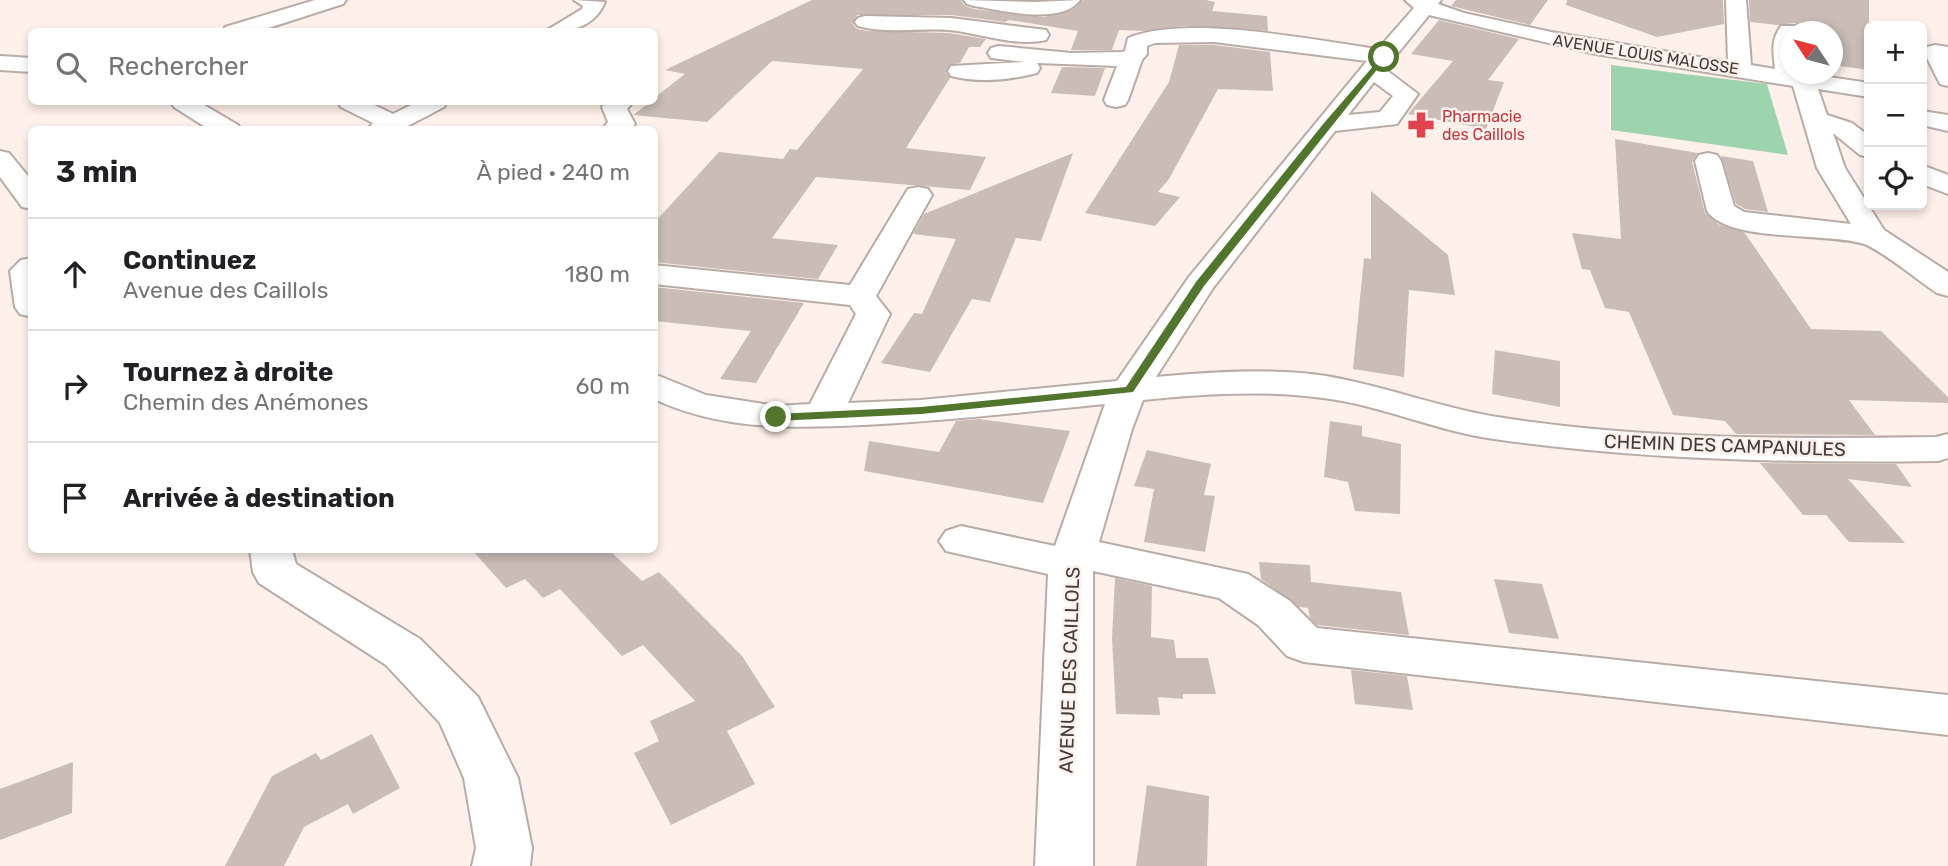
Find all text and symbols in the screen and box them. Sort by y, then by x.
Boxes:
north arrow [1780,21,1843,84]
map controls [1864,21,1927,210]
button: + [1864,21,1927,84]
search box [28,28,658,105]
street label: AVENUE LOUIS MALOSSE [1552,30,1740,79]
route start [1368,41,1399,72]
icon: search [52,48,90,86]
text: Rechercher [108,51,248,82]
button: − [1864,84,1927,147]
place label: Pharmacie des Caillols [1442,107,1525,144]
pharmacy icon: Pharmacie des Caillols [1406,110,1436,140]
button: locate [1864,147,1927,210]
text: 3 min [56,154,138,190]
text: À pied · 240 m [477,158,630,186]
text: Continuez [123,245,256,276]
icon: ahead [56,255,94,293]
text: 180 m [565,260,630,288]
text: Avenue des Caillols [123,276,328,304]
text: Tournez à droite [123,357,333,388]
icon: right [56,367,94,405]
text: 60 m [575,372,630,400]
text: Chemin des Anémones [123,388,369,416]
route end [760,401,791,432]
street label: CHEMIN DES CAMPANULES [1604,430,1846,461]
icon: arrive [56,479,94,517]
text: Arrivée à destination [123,483,395,514]
street label: AVENUE DES CAILLOLS [1054,566,1085,774]

